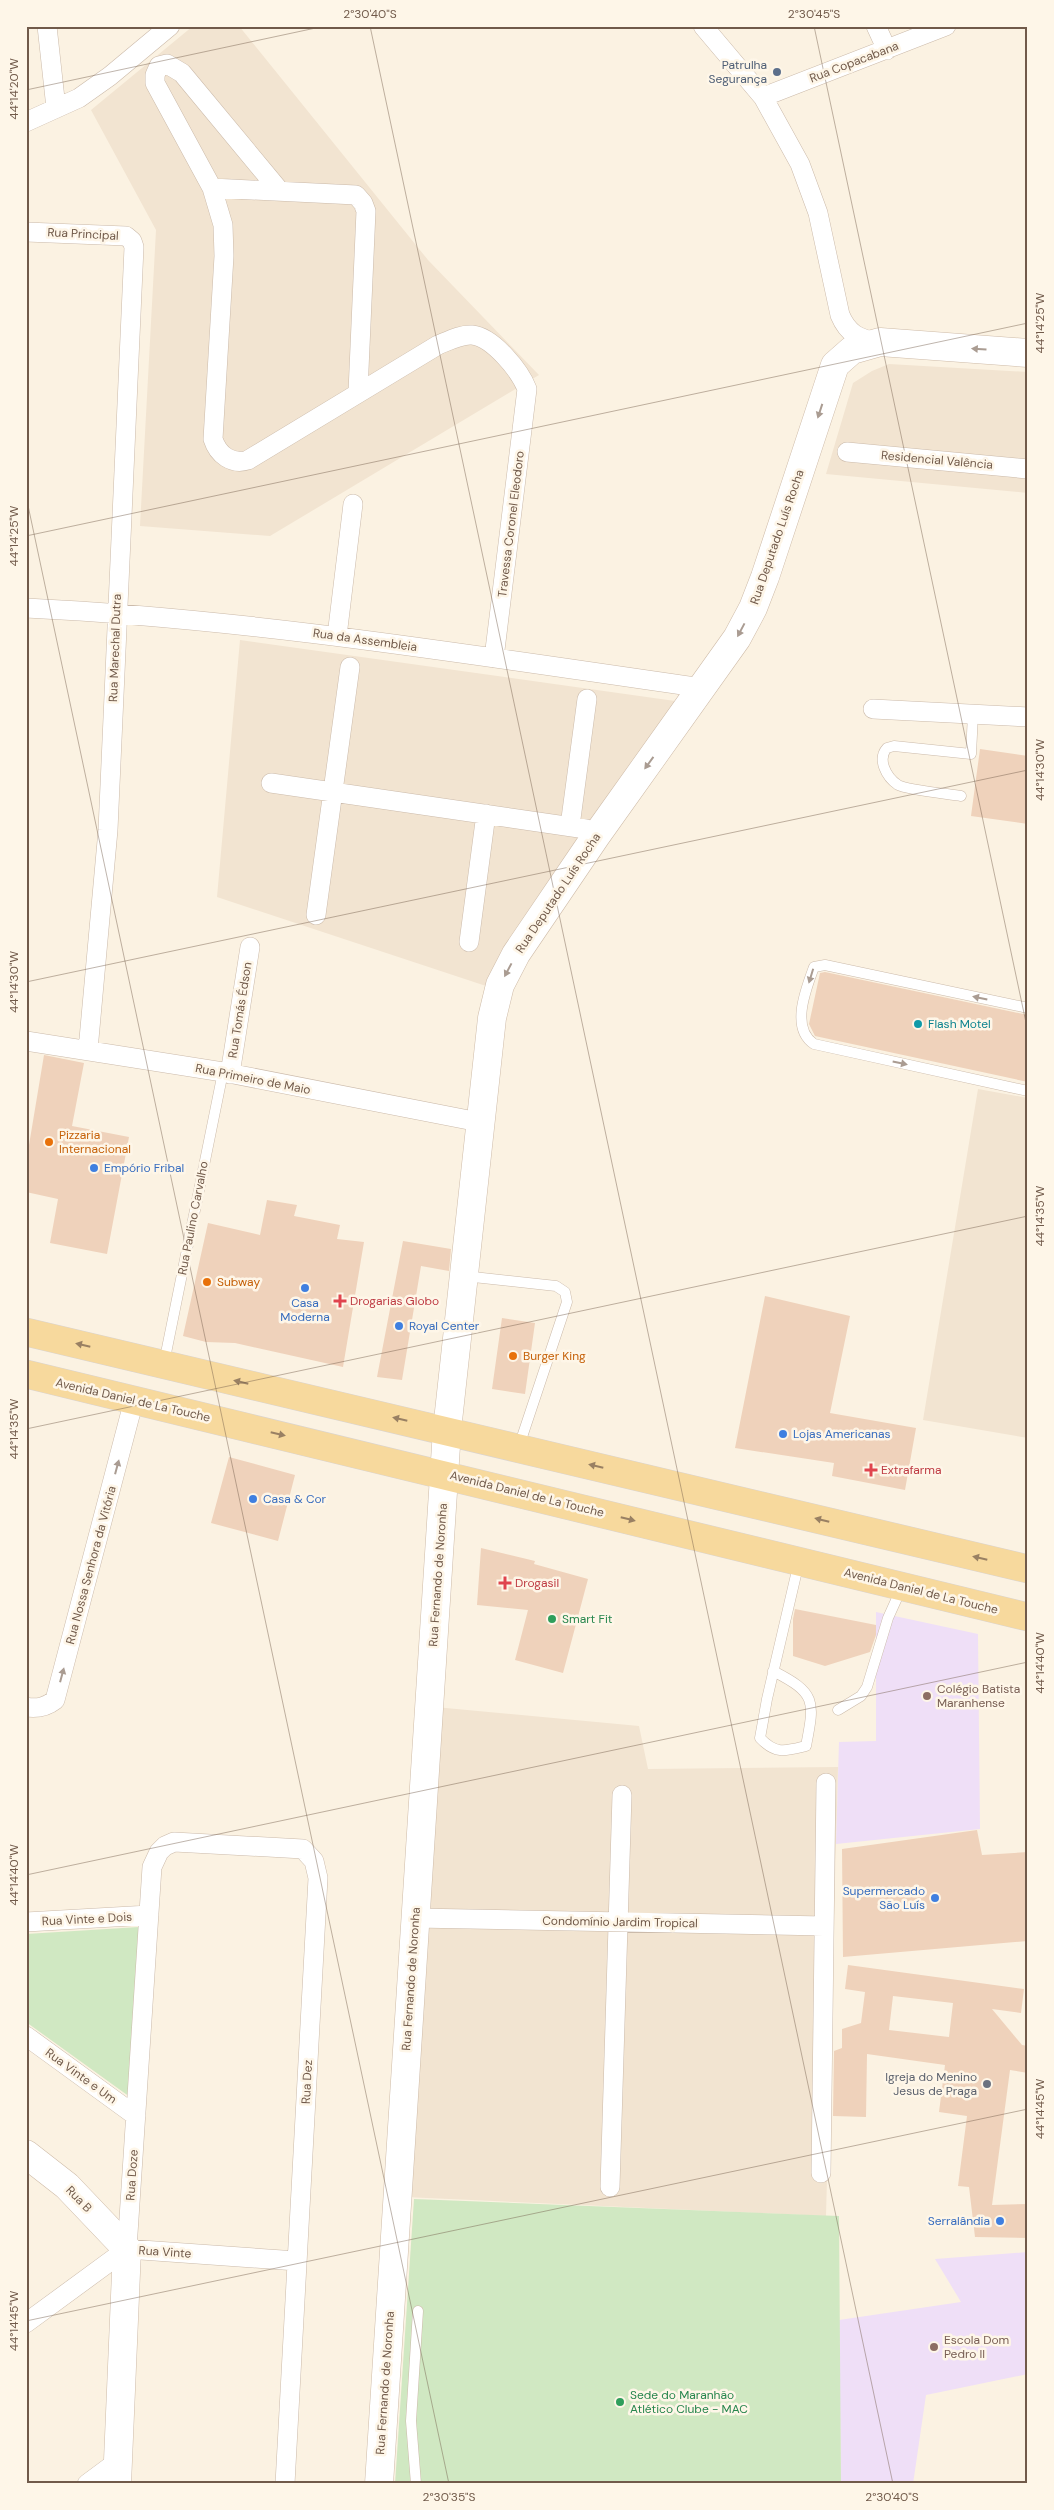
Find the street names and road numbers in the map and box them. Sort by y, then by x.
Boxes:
street label: Rua Copacabana [807,38,901,86]
street label: Rua Principal [47,224,119,244]
street label: Residencial Valência [880,447,994,473]
street label: Travessa Coronel Eleodoro [494,450,528,598]
street label: Rua Deputado Luís Rocha [746,467,808,607]
street label: Rua Marechal Dutra [105,594,125,702]
street label: Rua da Assembleia [312,625,418,655]
street label: Rua Deputado Luís Rocha [512,830,604,956]
street label: Rua Tomás Édson [224,961,256,1059]
street label: Rua Primeiro de Maio [194,1060,312,1098]
street label: Rua Paulino Carvalho [174,1160,212,1276]
street label: Avenida Daniel de La Touche [54,1374,212,1426]
street label: Avenida Daniel de La Touche [448,1467,606,1521]
street label: Rua Nossa Senhora da Vitória [62,1484,120,1646]
street label: Rua Fernando de Noronha [425,1503,451,1647]
street label: Avenida Daniel de La Touche [842,1564,1000,1618]
street label: Rua Fernando de Noronha [398,1907,424,2051]
street label: Rua Vinte e Dois [41,1909,133,1929]
street label: Condomínio Jardim Tropical [542,1913,698,1931]
street label: Rua Vinte e Um [42,2045,120,2107]
street label: Rua Dez [298,2059,316,2105]
street label: Rua Doze [122,2149,142,2201]
street label: Rua B [62,2182,96,2216]
street label: Rua Vinte [138,2242,192,2262]
street label: Rua Fernando de Noronha [372,2311,398,2455]

